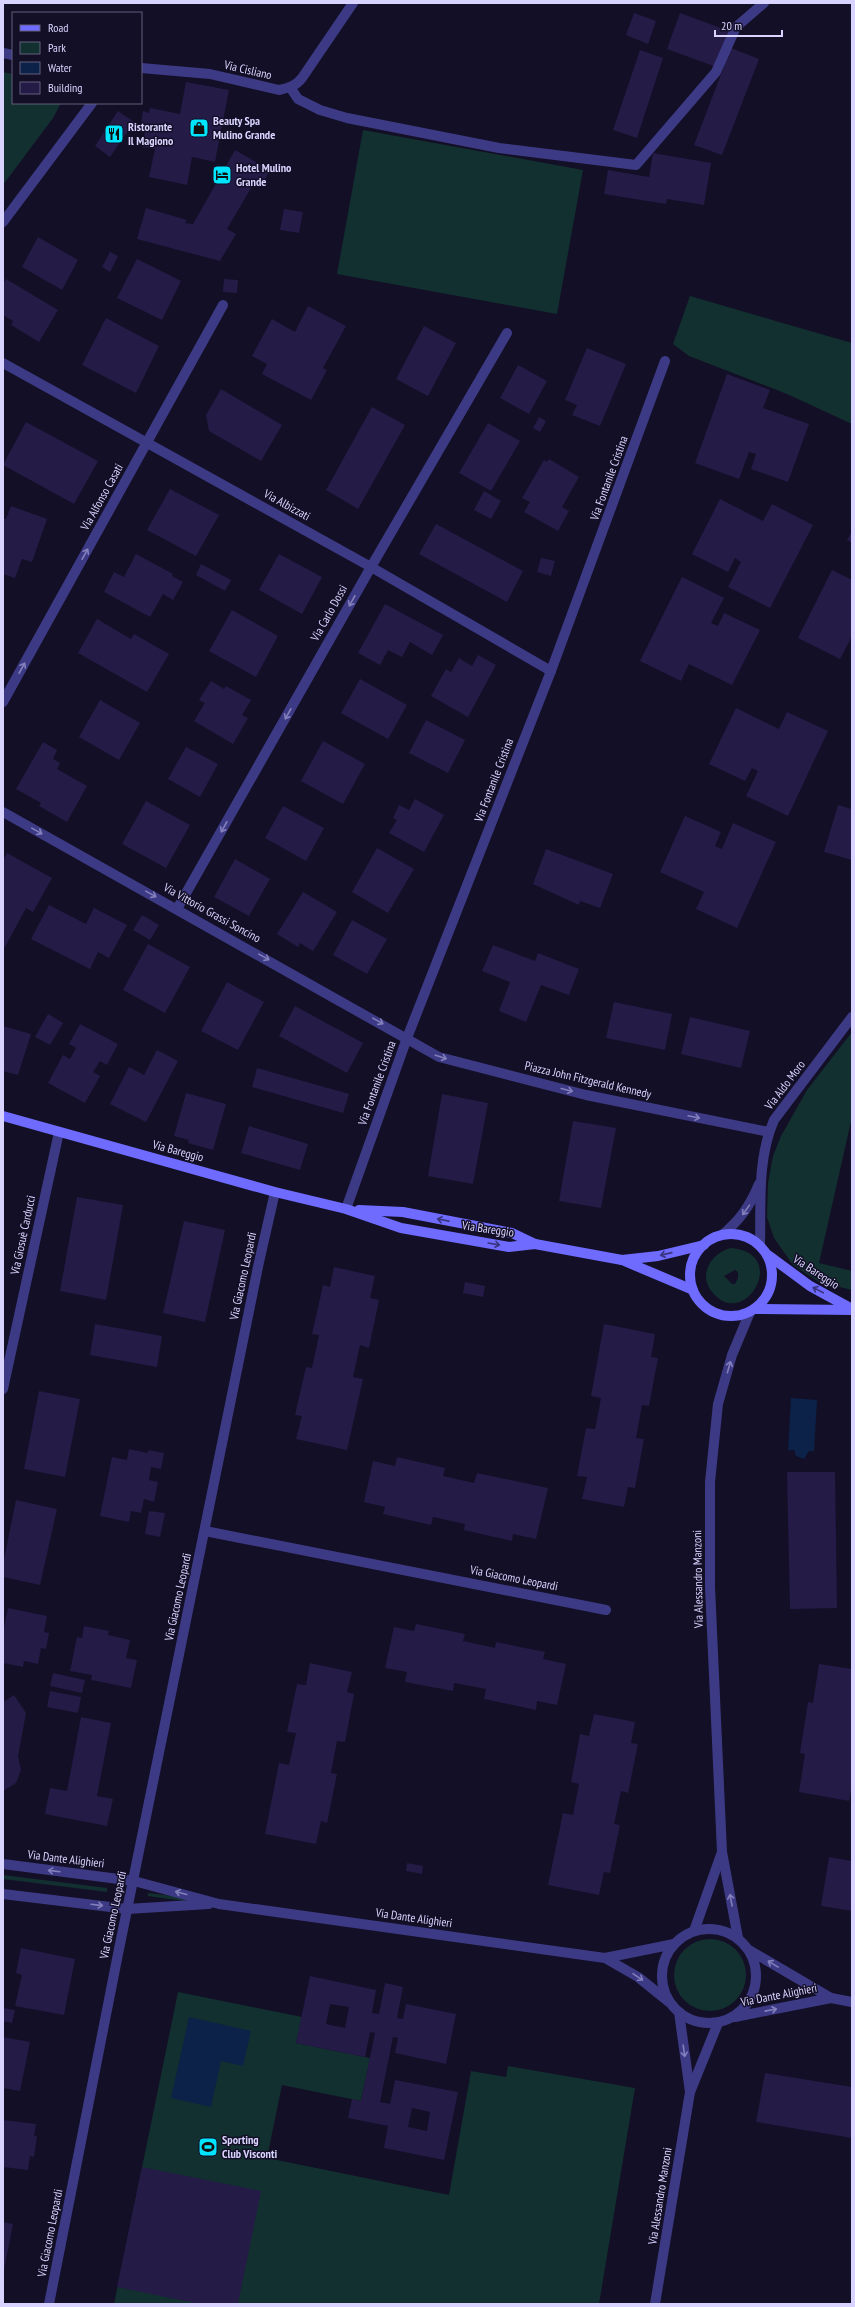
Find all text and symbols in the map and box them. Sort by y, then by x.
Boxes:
legend [12,12,142,104]
scale bar [715,12,782,38]
text: 20 m [721,18,742,33]
text: Road [48,20,68,35]
text: Park [48,40,66,55]
street label: Via Cisliano [222,57,273,82]
text: Water [48,60,73,75]
text: Building [48,80,83,95]
place label: Beauty Spa Mulino Grande [213,113,275,142]
shop icon: Beauty Spa Mulino Grande [188,117,210,139]
place label: Ristorante Il Magiono [128,119,174,148]
restaurant icon: Ristorante Il Magiono [103,123,125,145]
place label: Hotel Mulino Grande [236,160,292,189]
hotel icon: Hotel Mulino Grande [211,164,233,186]
street label: Via Fontanile Cristina [586,434,631,523]
street label: Via Alfonso Casati [77,461,126,534]
street label: Via Albizzati [261,485,313,523]
one-way arrow [82,548,89,560]
street label: Via Carlo Dossi [307,582,350,644]
one-way arrow [347,595,355,607]
one-way arrow [19,662,26,674]
one-way arrow [283,708,291,720]
street label: Via Fontanile Cristina [470,736,516,825]
one-way arrow [219,821,227,833]
one-way arrow [31,827,43,835]
street label: Via Vittorio Grassi Soncino [160,879,263,946]
one-way arrow [145,890,157,898]
one-way arrow [258,954,270,962]
one-way arrow [371,1018,383,1025]
street label: Via Fontanile Cristina [354,1039,399,1128]
one-way arrow [434,1054,447,1061]
street label: Via Aldo Moro [761,1057,808,1113]
street label: Piazza John Fitzgerald Kennedy [523,1058,653,1101]
one-way arrow [560,1087,573,1094]
one-way arrow [687,1114,700,1122]
street label: Via Bareggio [150,1136,205,1165]
street label: Via Giosuè Carducci [7,1194,38,1277]
one-way arrow [742,1205,750,1216]
one-way arrow [437,1216,450,1224]
street label: Via Bareggio [460,1217,515,1240]
street label: Via Giacomo Leopardi [226,1231,259,1322]
one-way arrow [488,1240,501,1248]
one-way arrow [660,1250,673,1258]
street label: Via Bareggio [789,1251,842,1292]
one-way arrow [812,1286,824,1294]
one-way arrow [726,1361,733,1374]
street label: Via Alessandro Manzoni [689,1530,706,1629]
street label: Via Giacomo Leopardi [161,1552,194,1643]
street label: Via Giacomo Leopardi [468,1561,559,1593]
street label: Via Dante Alighieri [26,1846,105,1871]
one-way arrow [48,1867,61,1874]
street label: Via Giacomo Leopardi [96,1870,129,1961]
one-way arrow [175,1889,188,1896]
one-way arrow [727,1894,735,1907]
one-way arrow [90,1901,103,1909]
street label: Via Dante Alighieri [374,1905,453,1930]
one-way arrow [767,1960,779,1968]
one-way arrow [633,1973,644,1981]
street label: Via Dante Alighieri [739,1980,818,2009]
one-way arrow [764,2006,777,2014]
one-way arrow [680,2044,688,2057]
place label: Sporting Club Visconti [222,2132,277,2161]
sports icon: Sporting Club Visconti [197,2136,219,2158]
street label: Via Alessandro Manzoni [644,2146,675,2246]
street label: Via Giacomo Leopardi [33,2188,65,2279]

